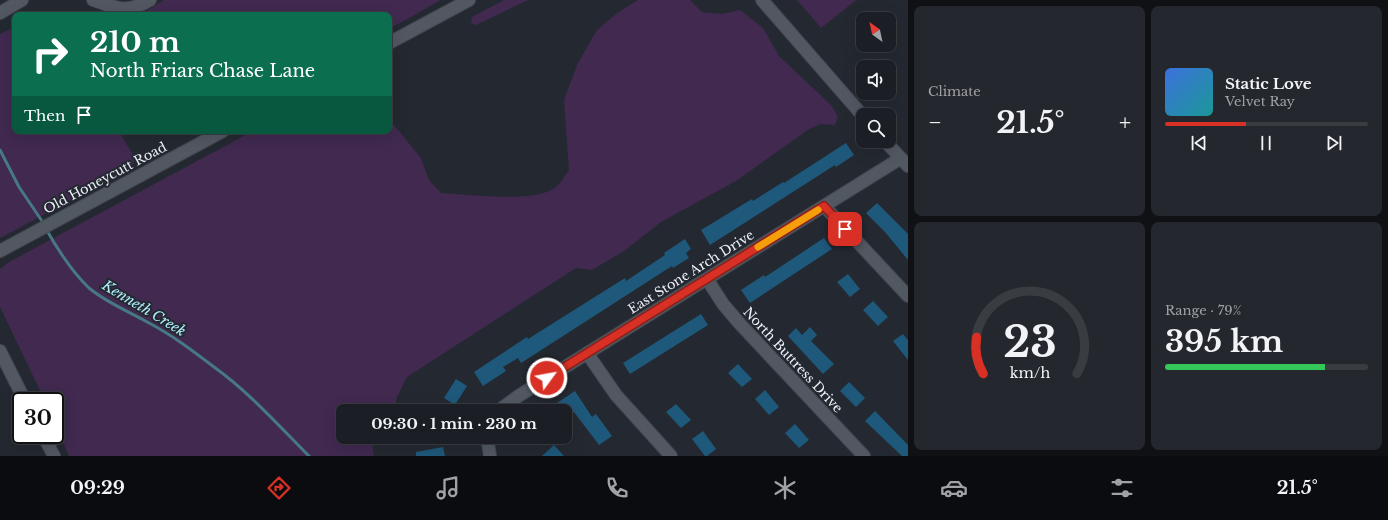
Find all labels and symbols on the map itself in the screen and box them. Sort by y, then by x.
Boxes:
north arrow [856,12,896,52]
street label: Old Honeycutt Road [40,138,170,218]
pin [828,212,862,246]
street label: East Stone Arch Drive [625,226,757,318]
water label: Kenneth Creek [98,275,189,340]
street label: North Buttress Drive [740,304,846,416]
position arrow [526,357,568,399]
speed limit sign: 30 [12,392,64,444]

